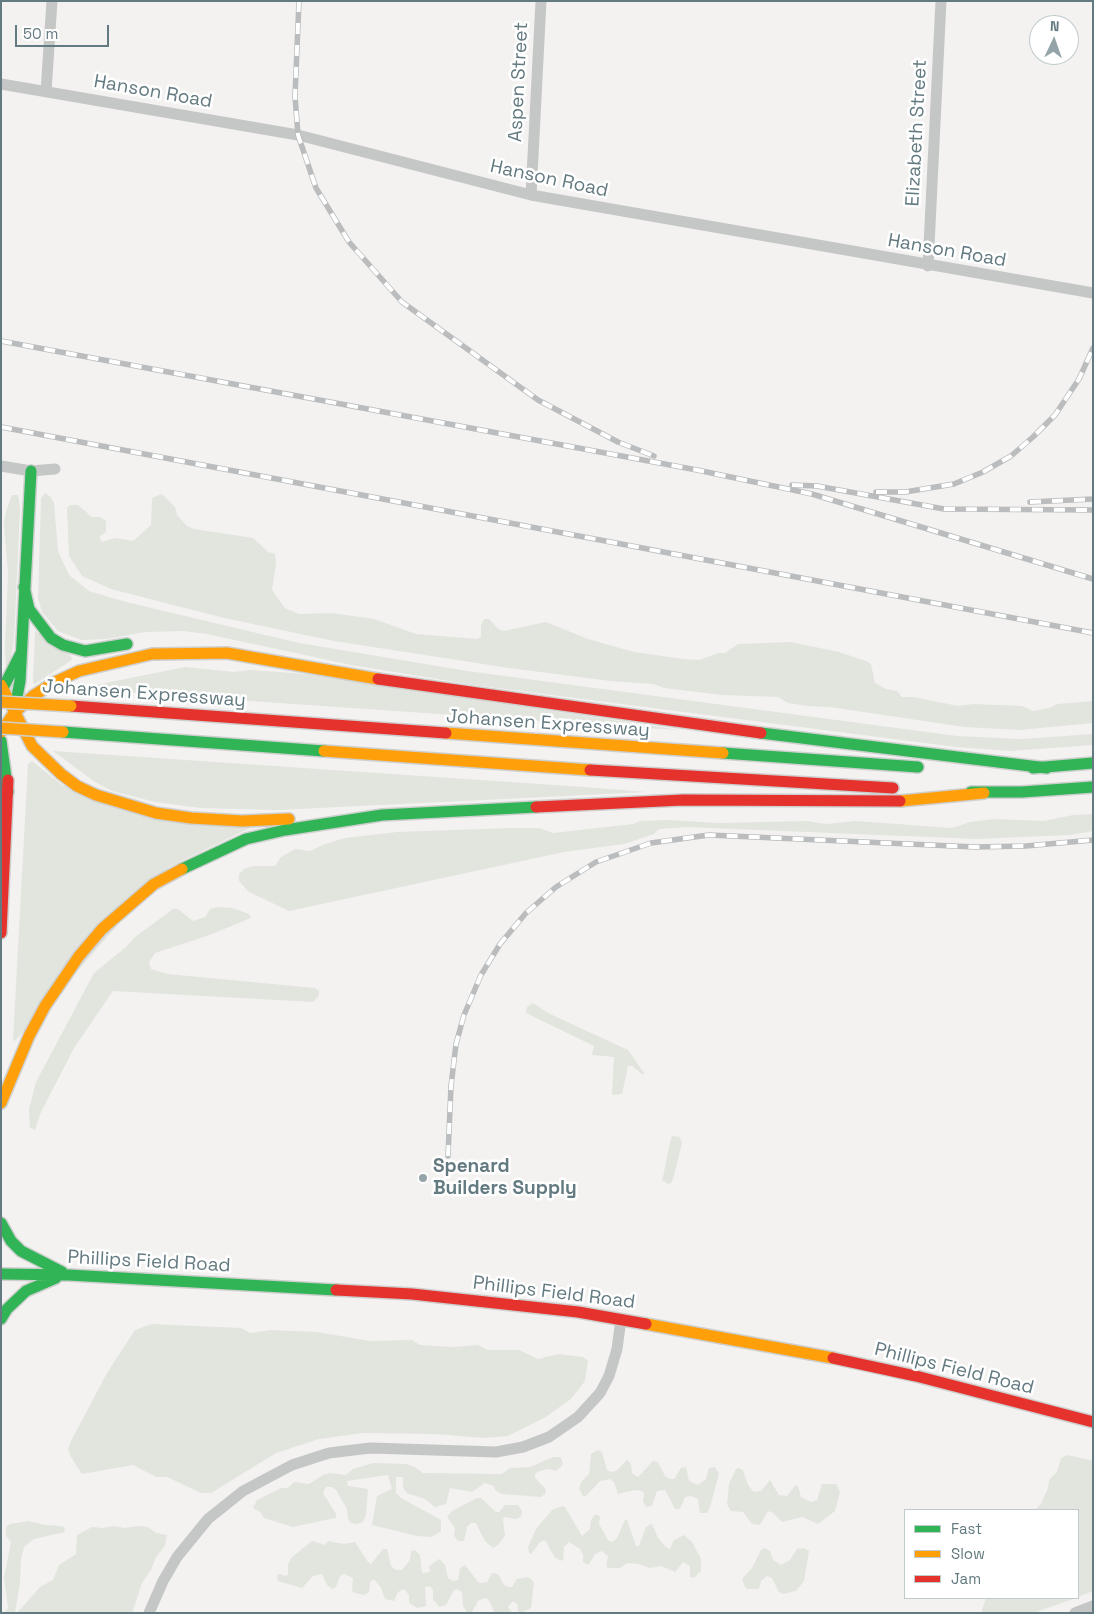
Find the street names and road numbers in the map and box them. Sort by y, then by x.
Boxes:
street label: Aspen Street [504,21,534,143]
street label: Elizabeth Street [902,59,932,207]
street label: Hanson Road [92,70,214,114]
street label: Hanson Road [488,155,610,203]
street label: Hanson Road [886,229,1008,273]
street label: Johansen Expressway [41,676,247,712]
street label: Johansen Expressway [445,706,651,742]
street label: Phillips Field Road [67,1246,231,1278]
street label: Phillips Field Road [472,1272,636,1314]
street label: Phillips Field Road [872,1338,1036,1400]

